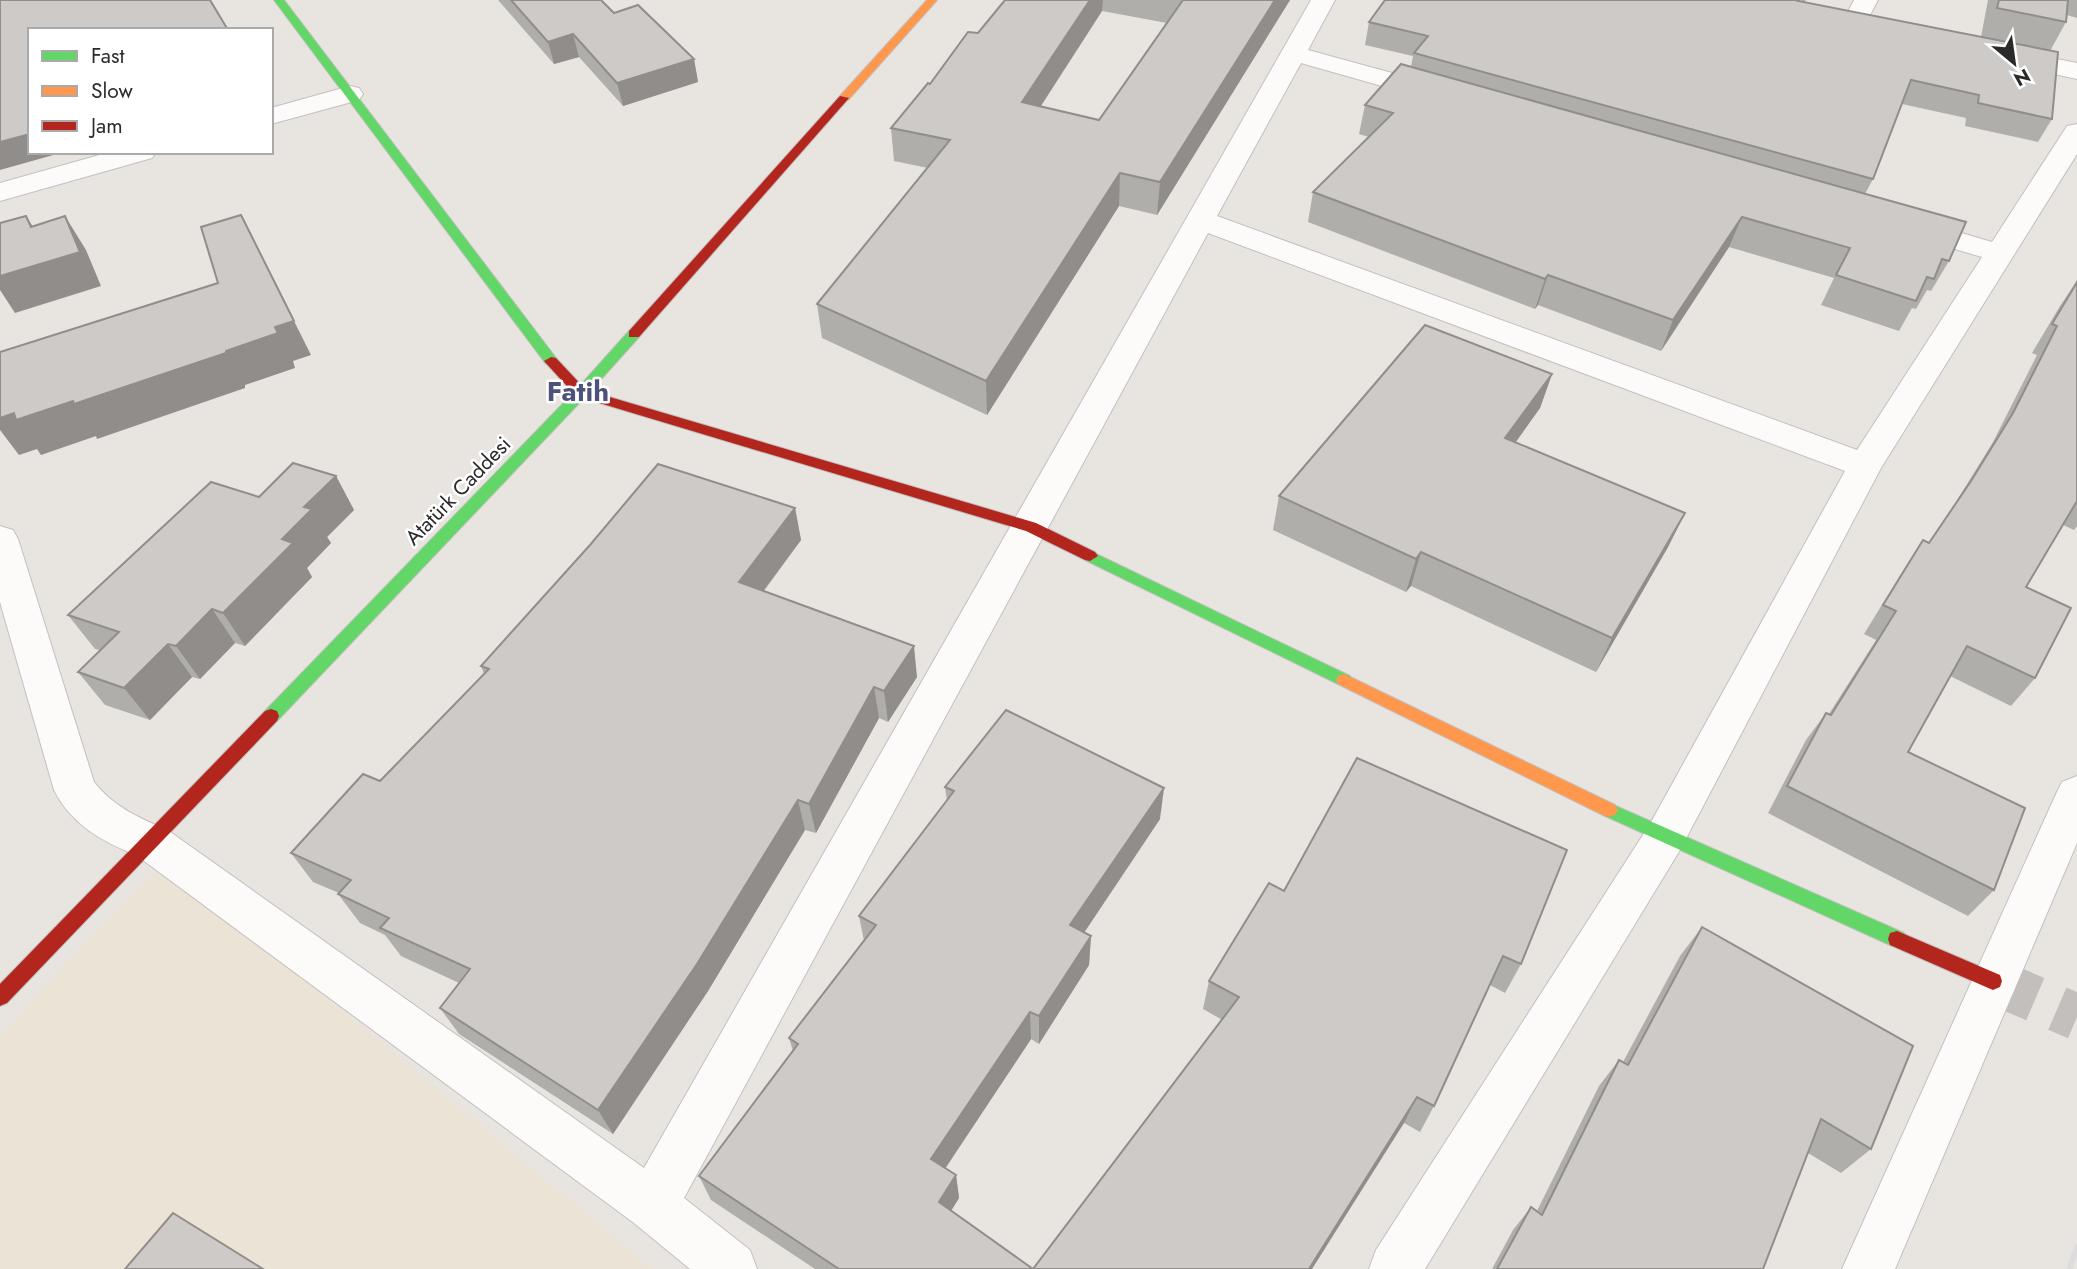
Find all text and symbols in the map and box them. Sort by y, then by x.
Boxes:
legend [28,28,273,154]
north arrow [1979,28,2049,98]
text: Fast [91,41,124,71]
text: N [2009,62,2035,93]
text: Slow [91,76,133,106]
text: Jam [88,111,123,141]
district label: Fatih [547,371,609,412]
street label: Atatürk Caddesi [398,430,518,552]

